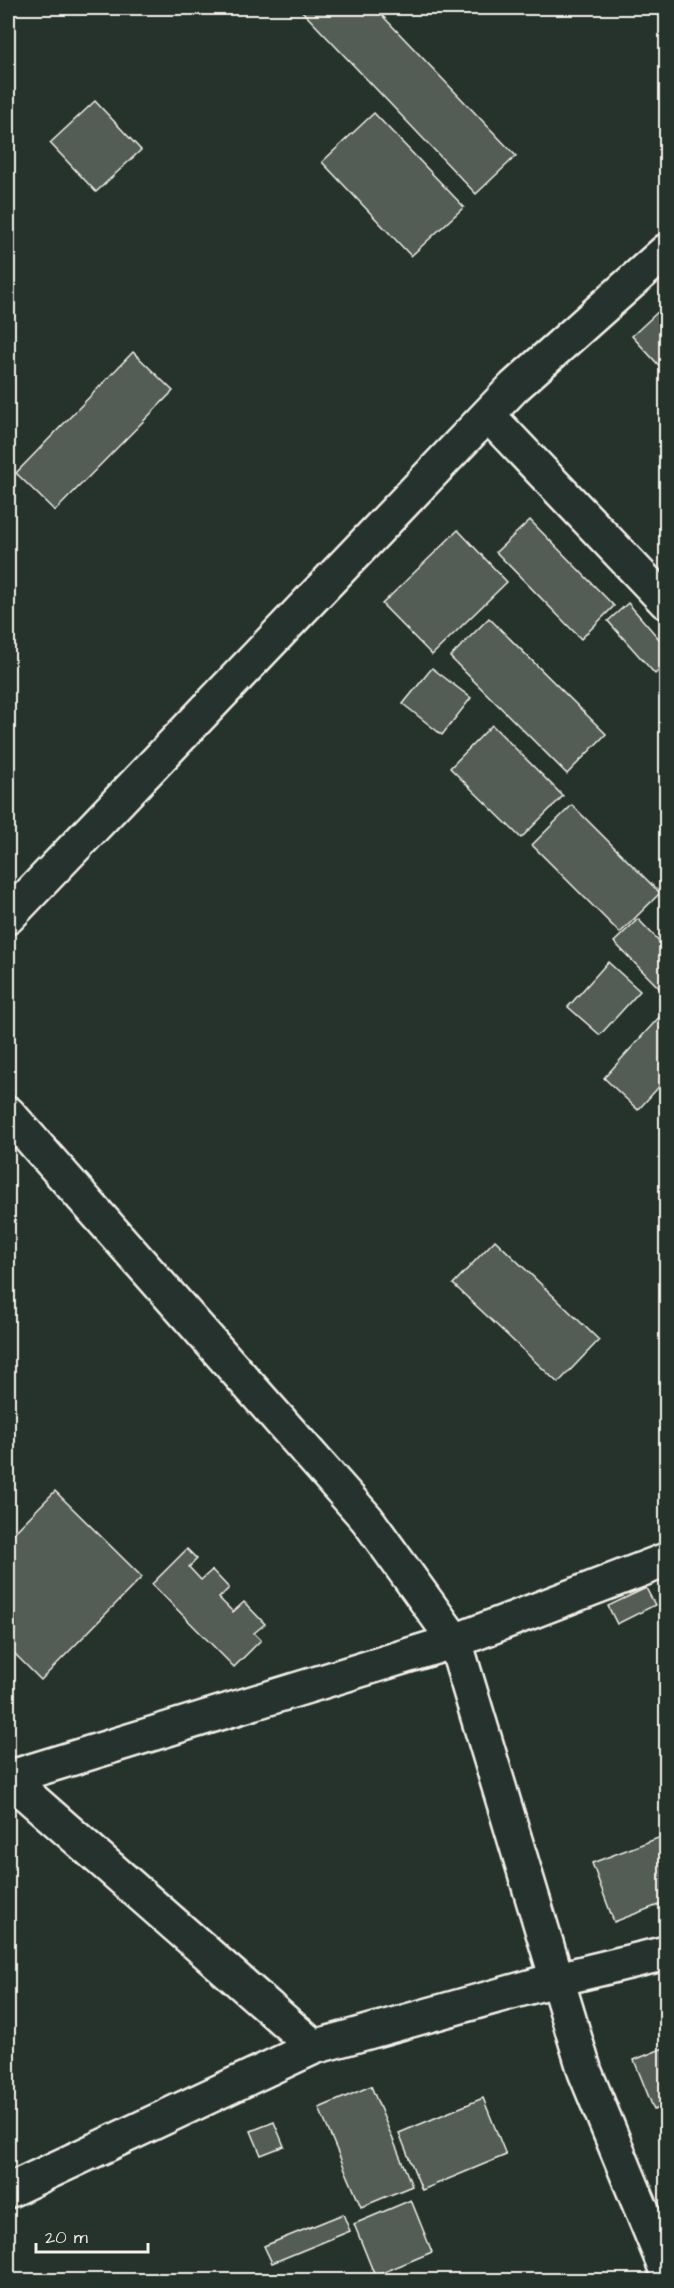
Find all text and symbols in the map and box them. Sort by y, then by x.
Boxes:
scale bar [36,2216,148,2254]
text: 20 m [45,2225,88,2250]

